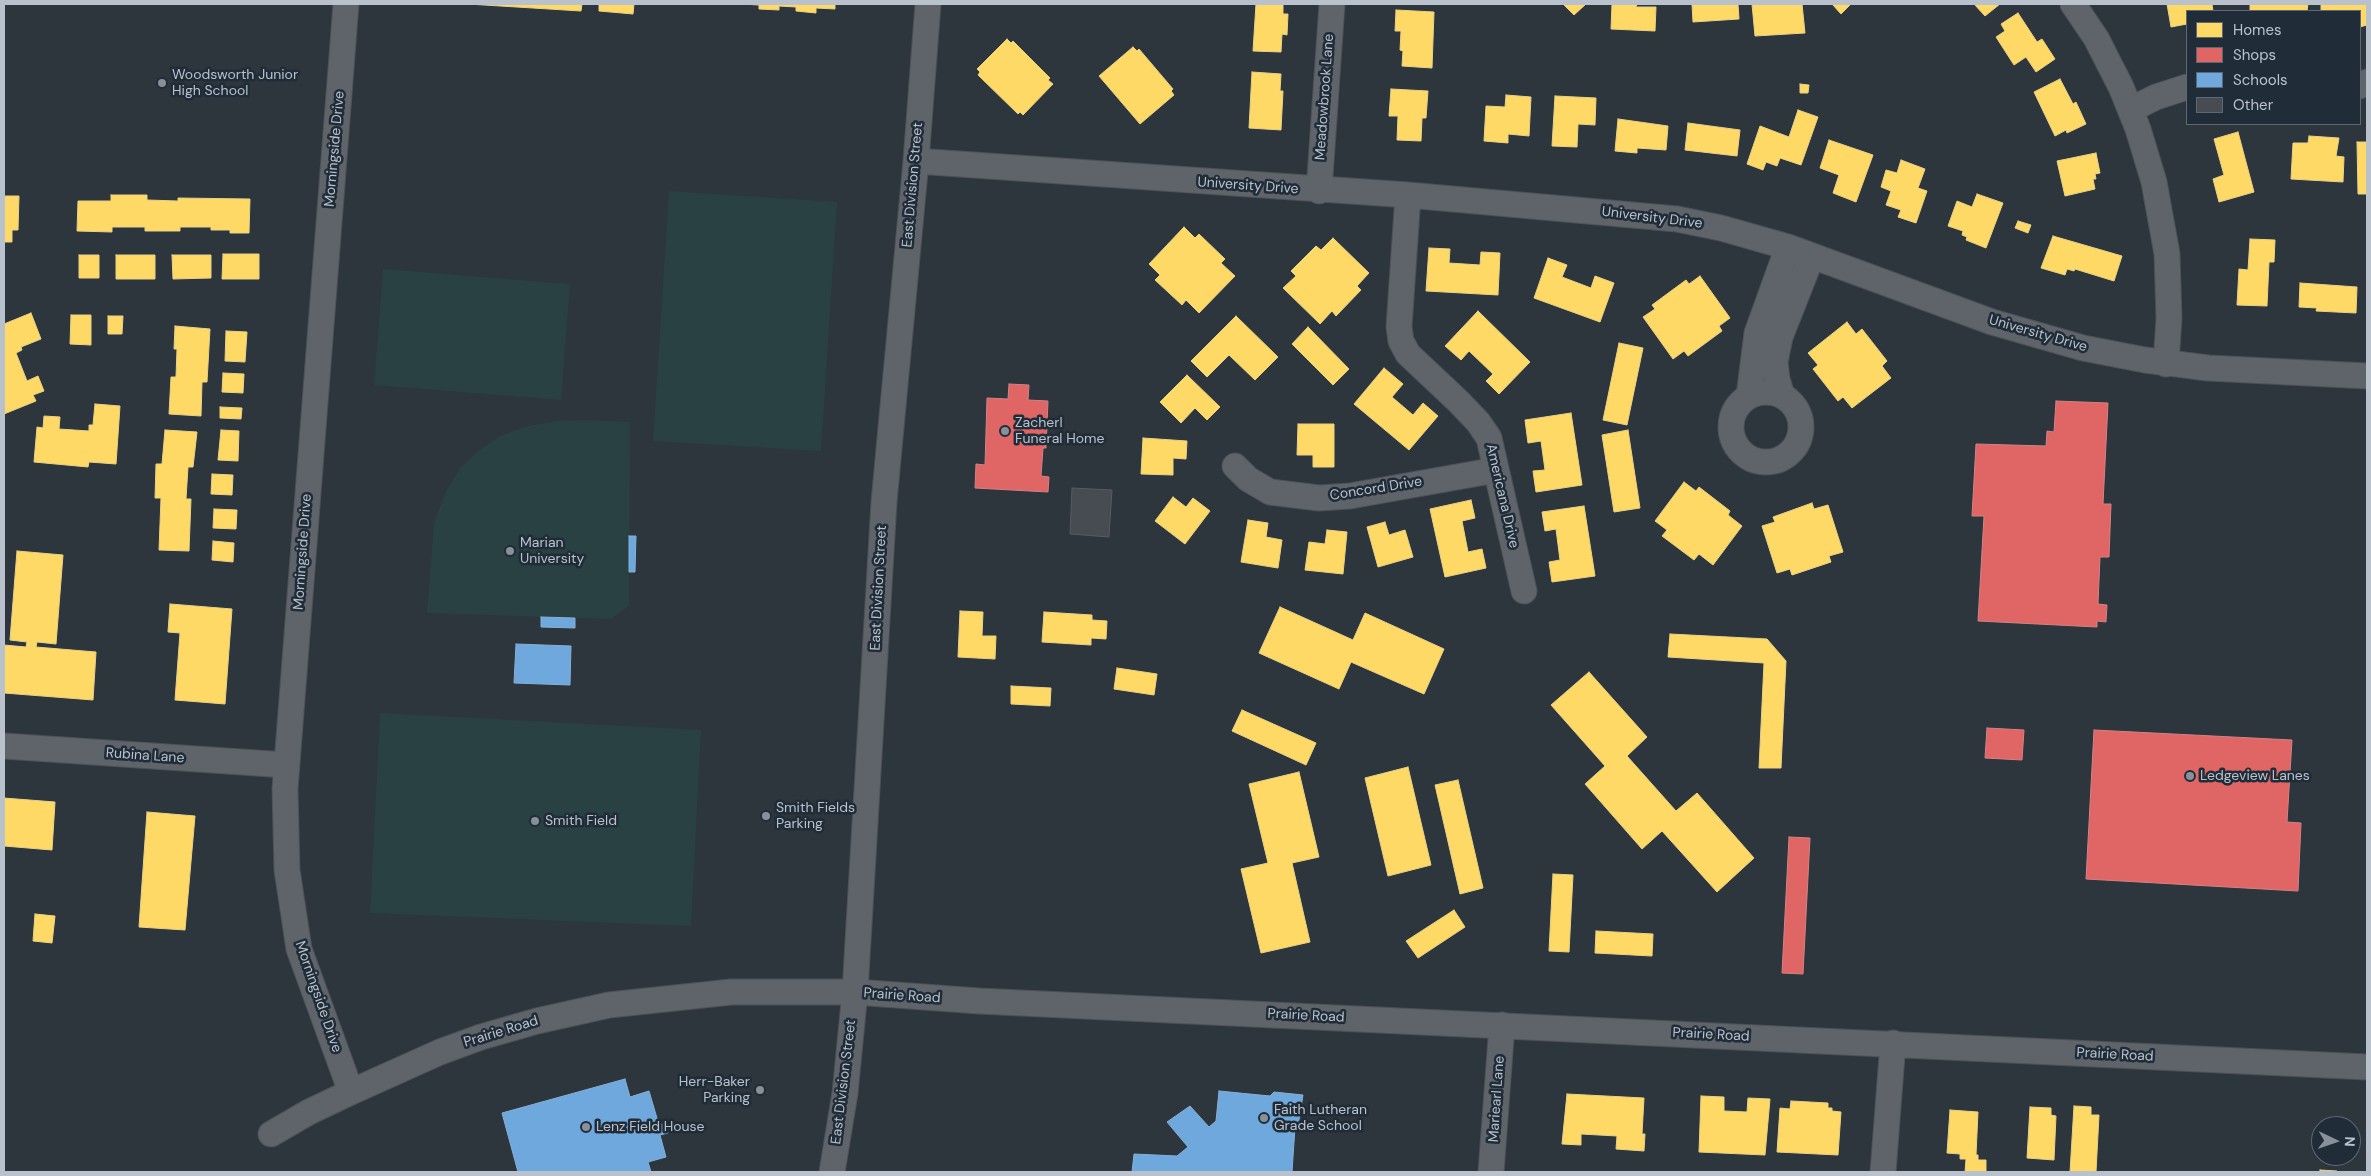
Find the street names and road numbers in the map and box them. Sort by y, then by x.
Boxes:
street label: Meadowbrook Lane [1312,33,1338,161]
street label: Morningside Drive [322,90,348,208]
street label: East Division Street [899,122,927,248]
street label: University Drive [1197,174,1299,198]
street label: University Drive [1601,203,1703,233]
street label: University Drive [1987,312,2089,356]
street label: Americana Drive [1482,442,1522,550]
street label: Concord Drive [1329,473,1423,505]
street label: Morningside Drive [291,493,315,611]
street label: East Division Street [867,525,891,651]
street label: Rubina Lane [105,745,185,767]
street label: Morningside Drive [291,939,345,1055]
street label: Prairie Road [863,985,941,1007]
street label: Prairie Road [1267,1006,1345,1026]
street label: Prairie Road [462,1013,540,1051]
street label: East Division Street [828,1019,860,1145]
street label: Prairie Road [1672,1025,1750,1045]
street label: Prairie Road [2076,1045,2154,1065]
street label: Mariearl Lane [1486,1055,1508,1143]

